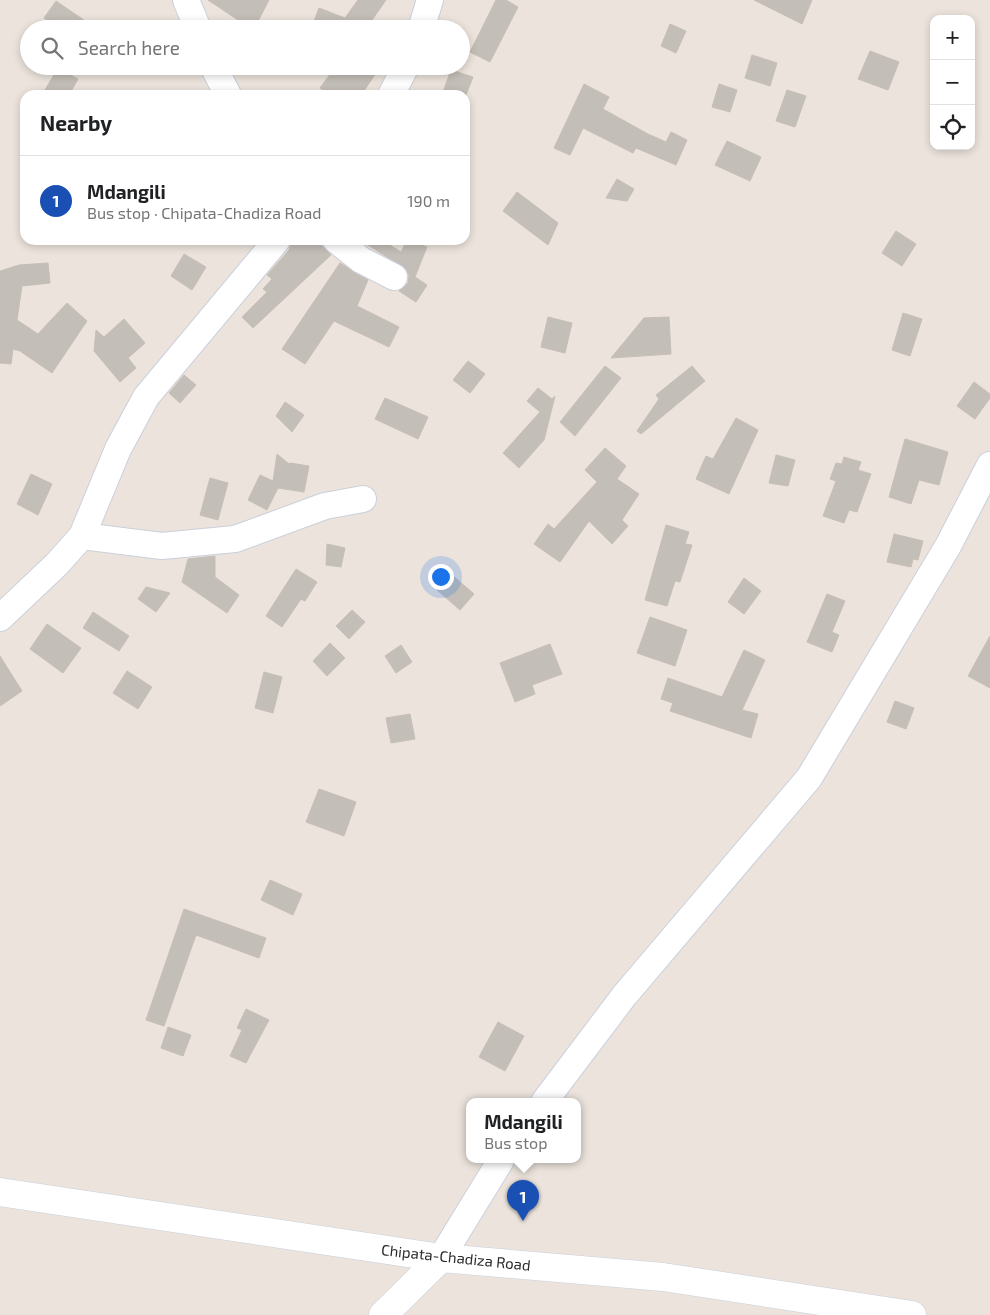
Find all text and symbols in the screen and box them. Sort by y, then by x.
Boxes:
map controls [930,15,975,150]
button: + [930,15,975,60]
search box [20,20,470,75]
icon: search [38,34,66,62]
text: Search here [78,36,180,59]
button: − [930,60,975,105]
button: locate [930,105,975,150]
text: Nearby [40,110,112,135]
text: Mdangili [87,180,166,203]
text: 1 [53,191,59,210]
text: 190 m [407,191,450,210]
text: Bus stop · Chipata-Chadiza Road [87,203,321,222]
your location [428,564,454,590]
popup [466,1098,581,1163]
text: Mdangili [484,1110,563,1133]
text: Bus stop [484,1133,547,1152]
pin: 1 [507,1180,539,1221]
street label: Chipata-Chadiza Road [380,1240,532,1274]

